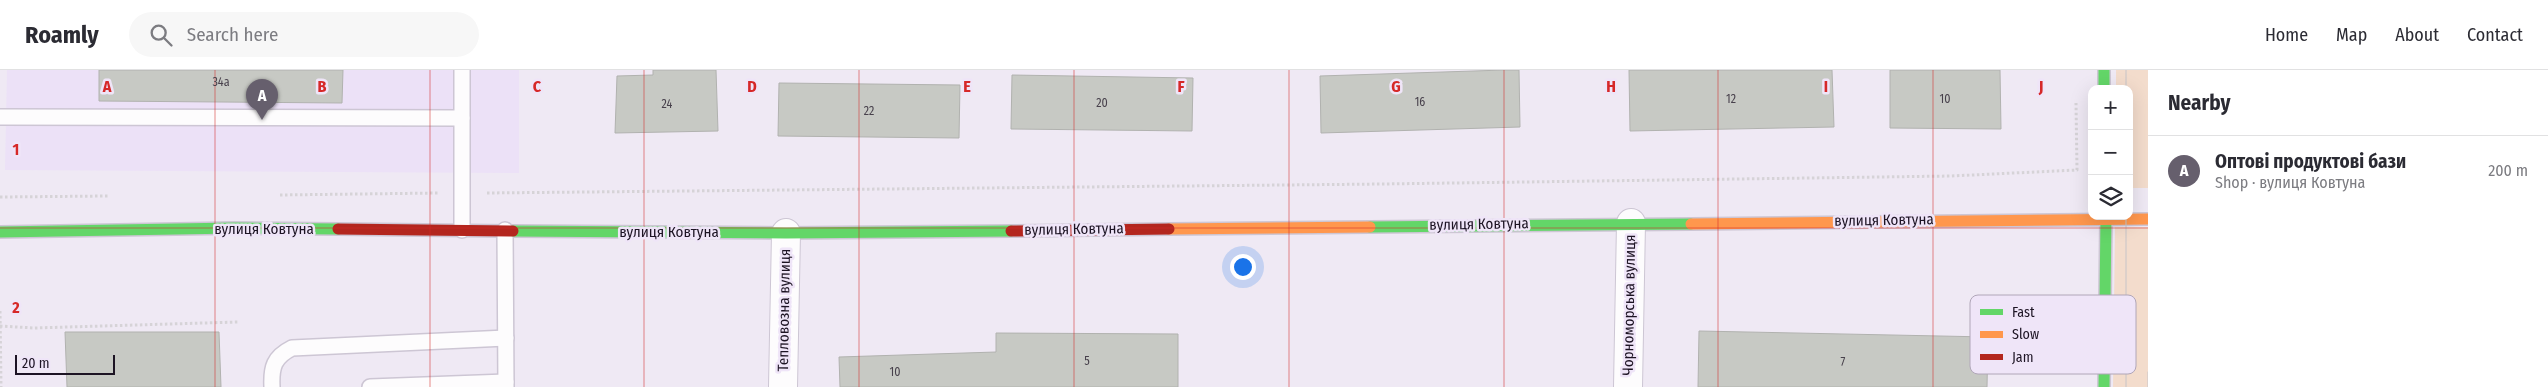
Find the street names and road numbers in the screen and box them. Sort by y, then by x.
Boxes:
street label: вулиця Ковтуна [1834,210,1934,230]
street label: вулиця Ковтуна [1429,214,1529,234]
street label: вулиця Ковтуна [1024,219,1124,239]
street label: вулиця Ковтуна [214,220,314,238]
street label: вулиця Ковтуна [619,223,719,241]
street label: Чорноморська вулиця [1619,234,1639,376]
street label: Тепловозна вулиця [774,249,794,371]

